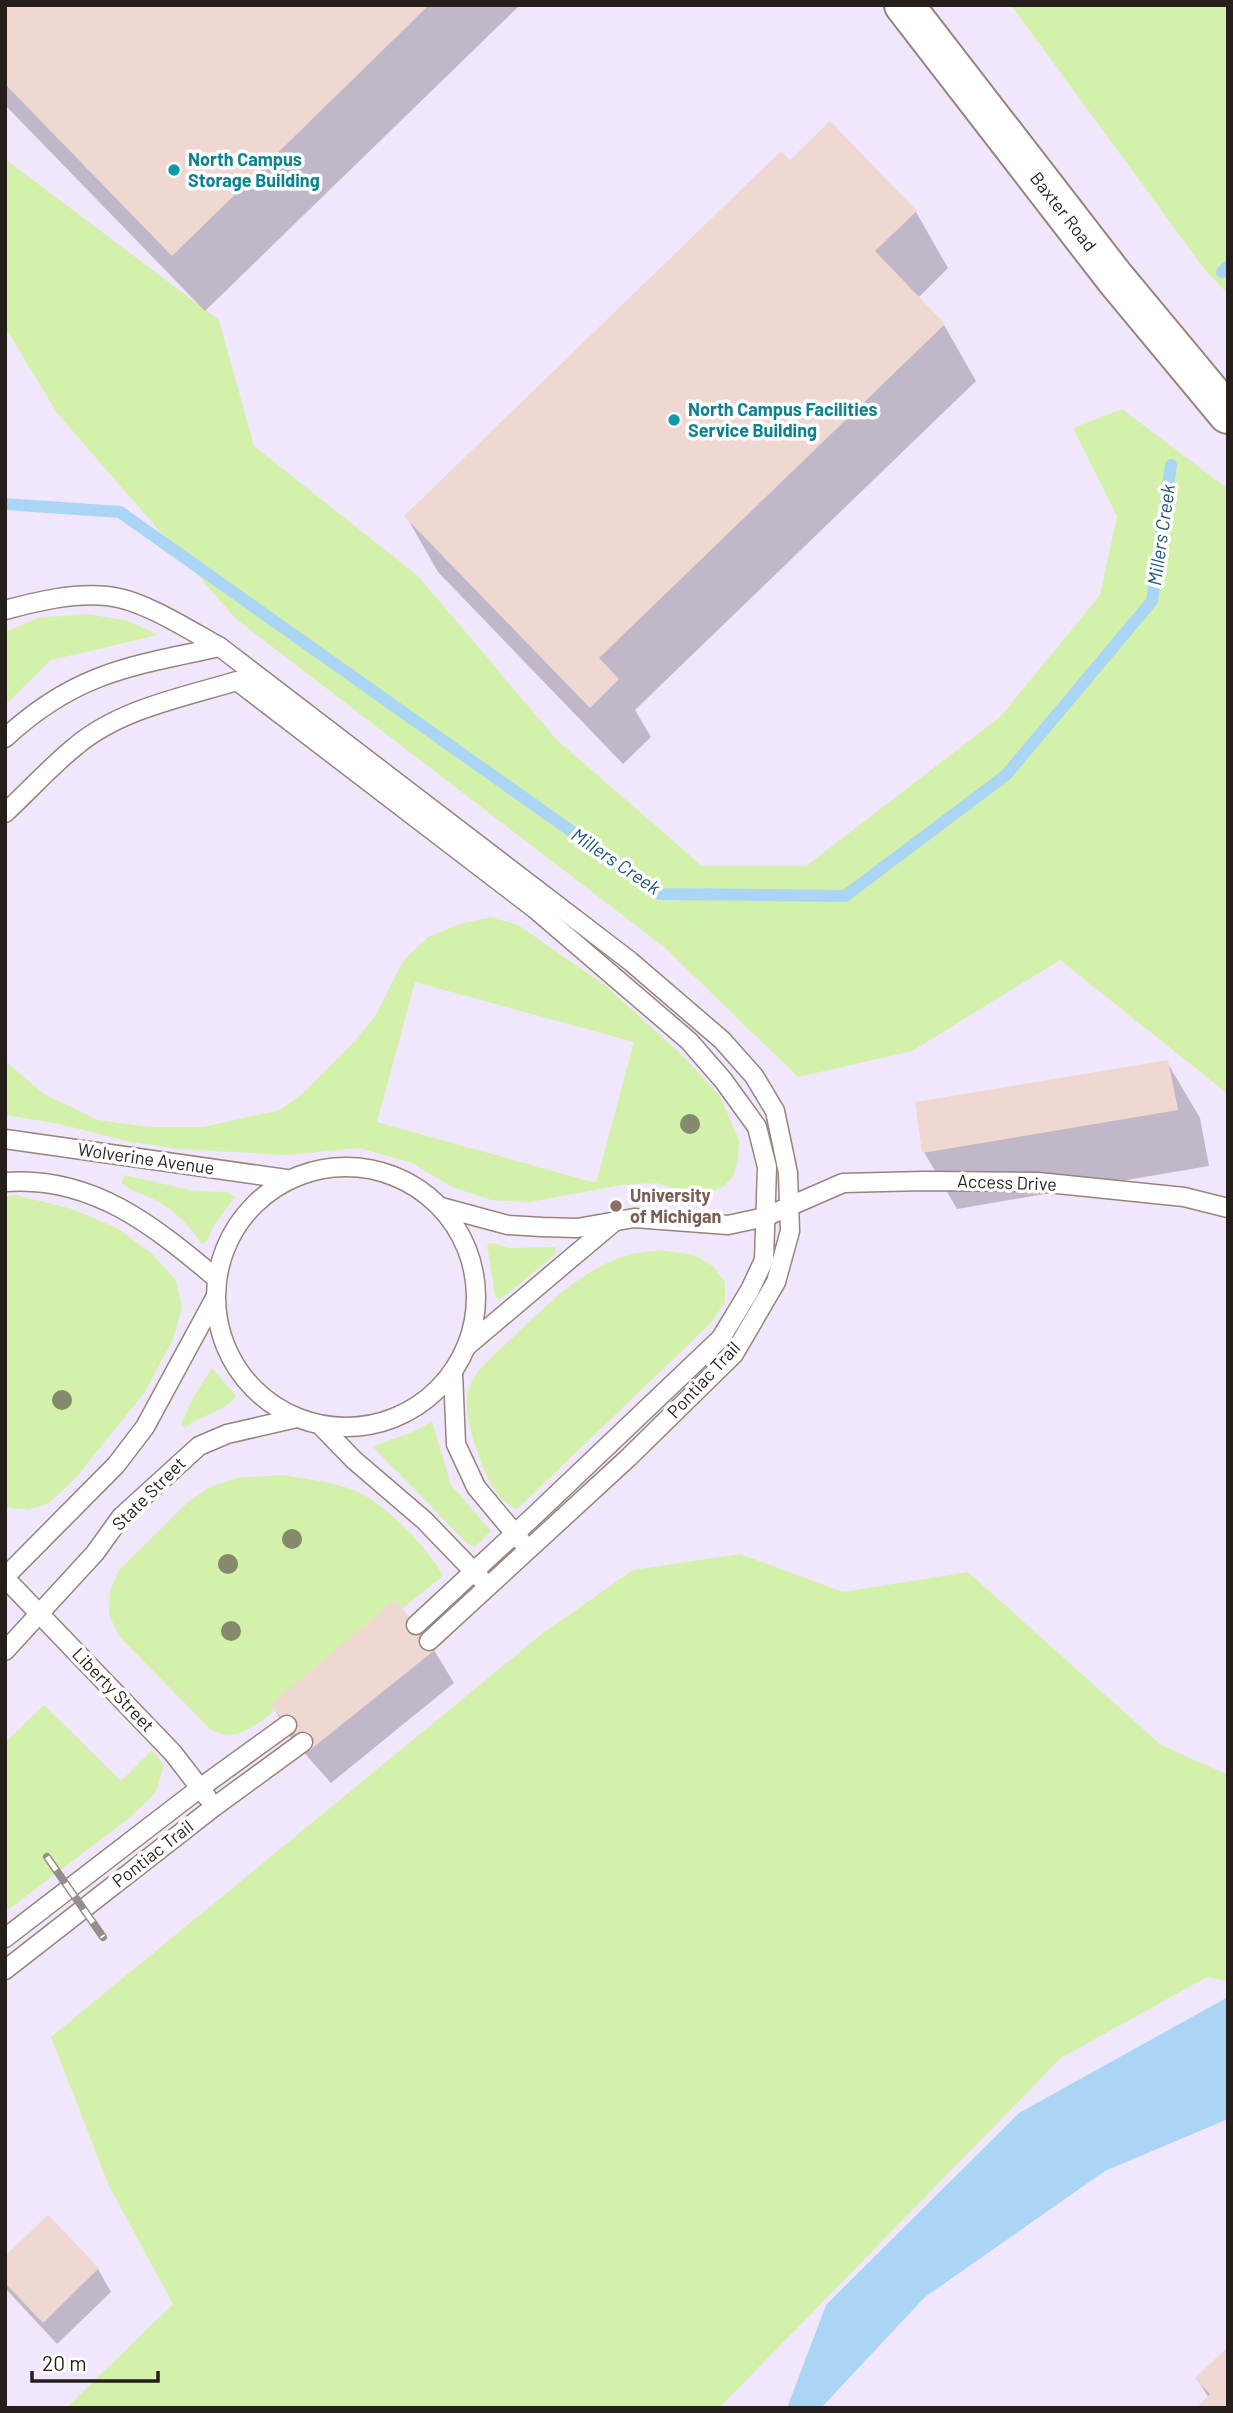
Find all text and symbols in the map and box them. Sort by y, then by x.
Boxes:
place label: North Campus Storage Building [188,148,320,191]
marker: North Campus Storage Building [166,162,182,178]
street label: Baxter Road [1026,167,1102,256]
place label: North Campus Facilities Service Building [688,398,878,441]
marker: North Campus Facilities Service Building [666,412,682,428]
water label: Millers Creek [1142,482,1179,587]
water label: Millers Creek [568,823,666,899]
street label: Wolverine Avenue [76,1138,216,1178]
street label: Access Drive [957,1169,1057,1195]
place label: University of Michigan [630,1184,721,1227]
marker: University of Michigan [608,1198,624,1214]
street label: Pontiac Trail [662,1336,744,1422]
street label: State Street [107,1452,190,1535]
street label: Liberty Street [68,1643,159,1736]
street label: Pontiac Trail [107,1815,197,1892]
scale bar [32,2340,158,2384]
text: 20 m [42,2350,87,2375]

